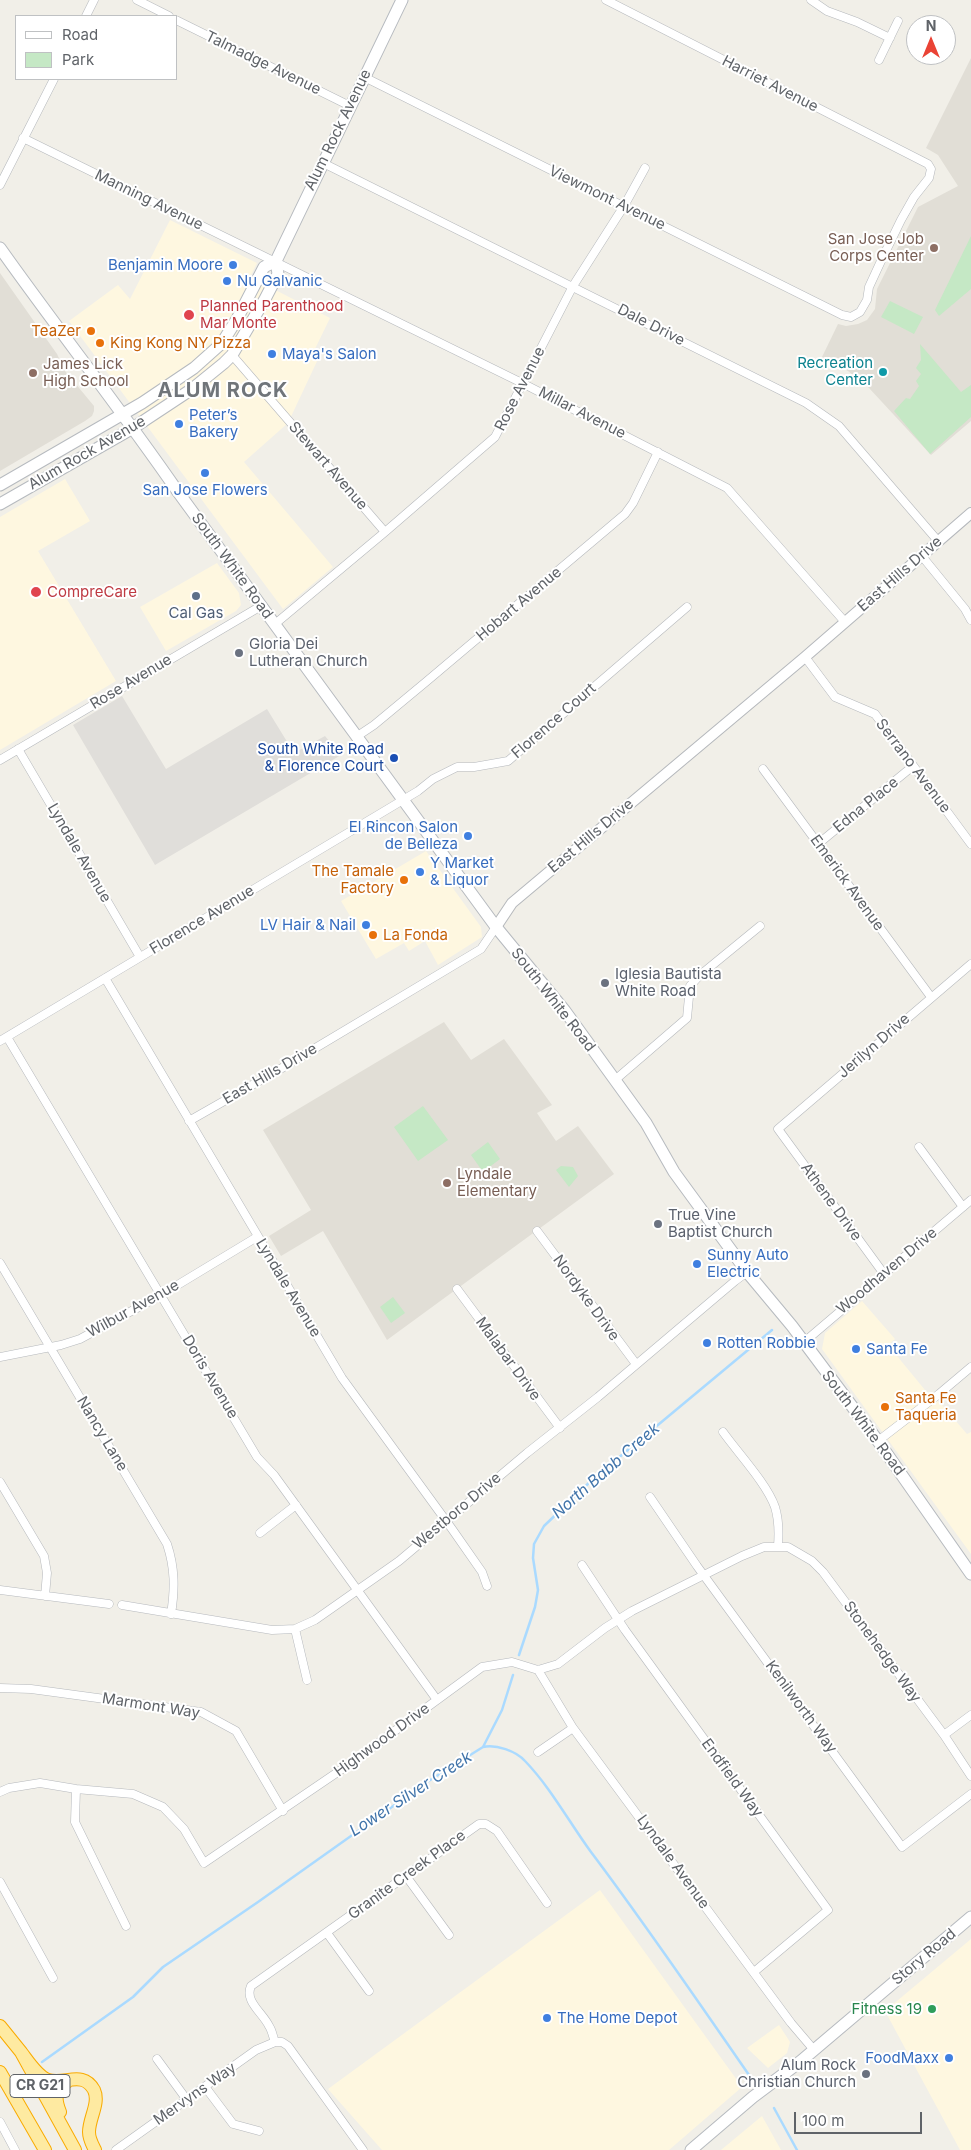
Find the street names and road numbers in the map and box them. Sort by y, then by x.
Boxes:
street label: Talmadge Avenue [202,27,324,99]
street label: Harriet Avenue [719,52,821,116]
street label: Alum Rock Avenue [301,67,375,193]
street label: Viewmont Avenue [546,162,668,234]
street label: Manning Avenue [92,166,206,234]
street label: Dale Drive [614,300,688,350]
street label: Rose Avenue [491,344,549,434]
street label: Millar Avenue [535,383,629,443]
street label: Alum Rock Avenue [25,412,149,494]
street label: Stewart Avenue [285,418,371,514]
street label: South White Road [187,509,277,623]
street label: East Hills Drive [854,532,946,616]
street label: Hobart Avenue [473,563,565,645]
street label: Rose Avenue [87,651,175,713]
street label: Florence Court [508,680,600,762]
street label: Serrano Avenue [872,715,954,817]
street label: Edna Place [830,773,902,837]
street label: East Hills Drive [545,795,637,877]
street label: Lyndale Avenue [43,800,115,906]
street label: Emerick Avenue [806,832,888,934]
street label: Florence Avenue [146,882,258,958]
street label: South White Road [507,945,599,1055]
street label: Jerilyn Drive [834,1010,914,1082]
street label: East Hills Drive [220,1040,320,1108]
street label: Athene Drive [797,1160,865,1244]
street label: Woodhaven Drive [833,1224,941,1318]
street label: Lyndale Avenue [252,1236,324,1340]
street label: Nordyke Drive [549,1252,623,1344]
street label: Wilbur Avenue [84,1276,182,1342]
street label: Malabar Drive [472,1314,544,1404]
street label: Doris Avenue [178,1332,242,1422]
street label: South White Road [818,1367,908,1479]
street label: Nancy Lane [73,1393,131,1475]
street label: Westboro Drive [409,1469,505,1553]
street label: Stonehedge Way [839,1598,925,1706]
street label: Kenilworth Way [761,1657,841,1757]
street label: Marmont Way [101,1689,201,1723]
street label: Highwood Drive [331,1699,433,1781]
street label: Endfield Way [697,1735,767,1821]
street label: Lyndale Avenue [633,1812,713,1912]
street label: Granite Creek Place [345,1826,469,1924]
street label: Story Road [888,1925,960,1989]
street label: Mervyns Way [150,2059,240,2129]
road number: CR G21 [10,2074,70,2098]

